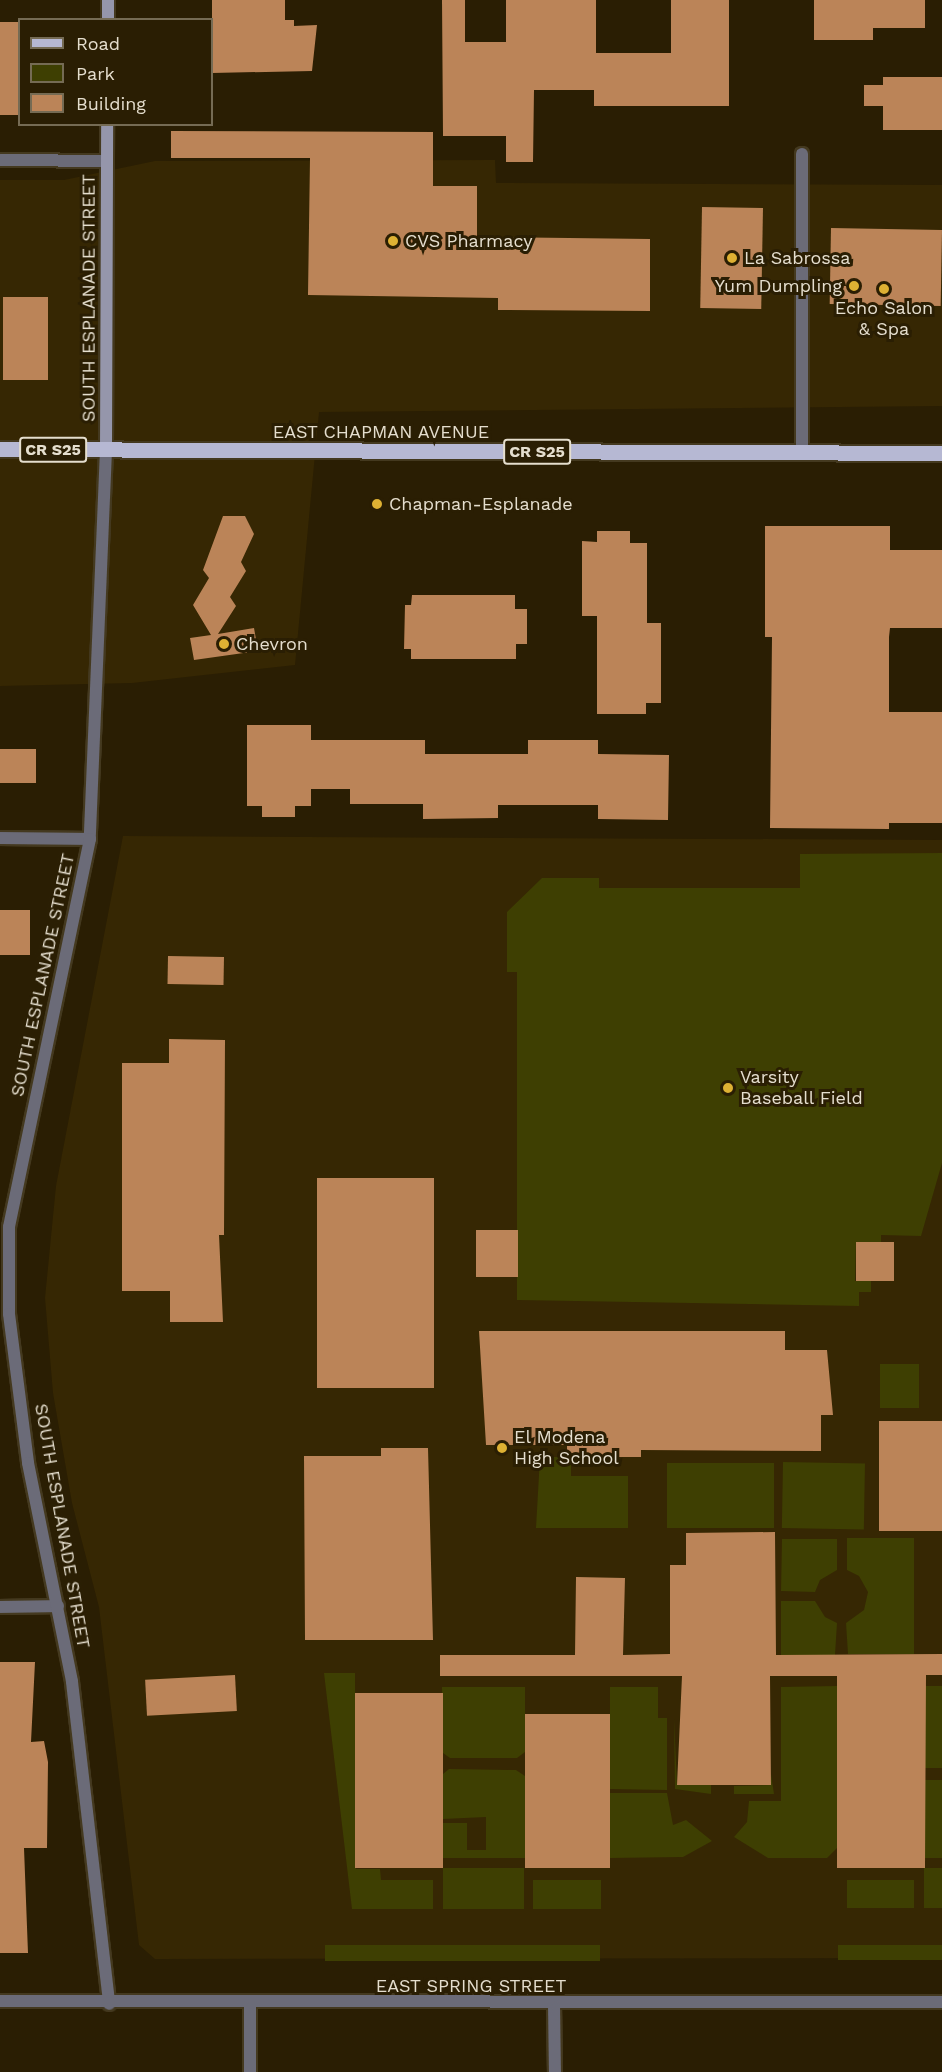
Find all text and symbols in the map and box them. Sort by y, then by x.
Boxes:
legend [18,18,213,126]
text: Road [76,33,120,54]
text: Park [76,63,115,84]
text: Building [76,93,146,114]
street label: SOUTH ESPLANADE STREET [78,174,100,422]
place label: CVS Pharmacy [405,230,532,252]
marker: CVS Pharmacy [386,234,400,248]
place label: La Sabrossa [744,247,851,269]
marker: La Sabrossa [725,251,739,265]
place label: Yum Dumpling [715,275,842,297]
marker: Yum Dumpling [847,279,861,293]
marker: Echo Salon & Spa [877,282,891,296]
place label: Echo Salon & Spa [835,298,933,340]
street label: EAST CHAPMAN AVENUE [272,421,490,443]
road number: CR S25 [19,437,88,463]
road number: CR S25 [502,439,572,465]
place label: Chapman-Esplanade [389,493,573,515]
marker: Chapman-Esplanade [370,497,384,511]
place label: Chevron [236,633,308,655]
marker: Chevron [217,637,231,651]
street label: SOUTH ESPLANADE STREET [7,851,79,1099]
place label: Varsity Baseball Field [740,1067,863,1110]
marker: Varsity Baseball Field [721,1081,735,1095]
street label: SOUTH ESPLANADE STREET [30,1402,94,1650]
place label: El Modena High School [514,1427,619,1470]
marker: El Modena High School [495,1441,509,1455]
street label: EAST SPRING STREET [375,1975,567,1997]

